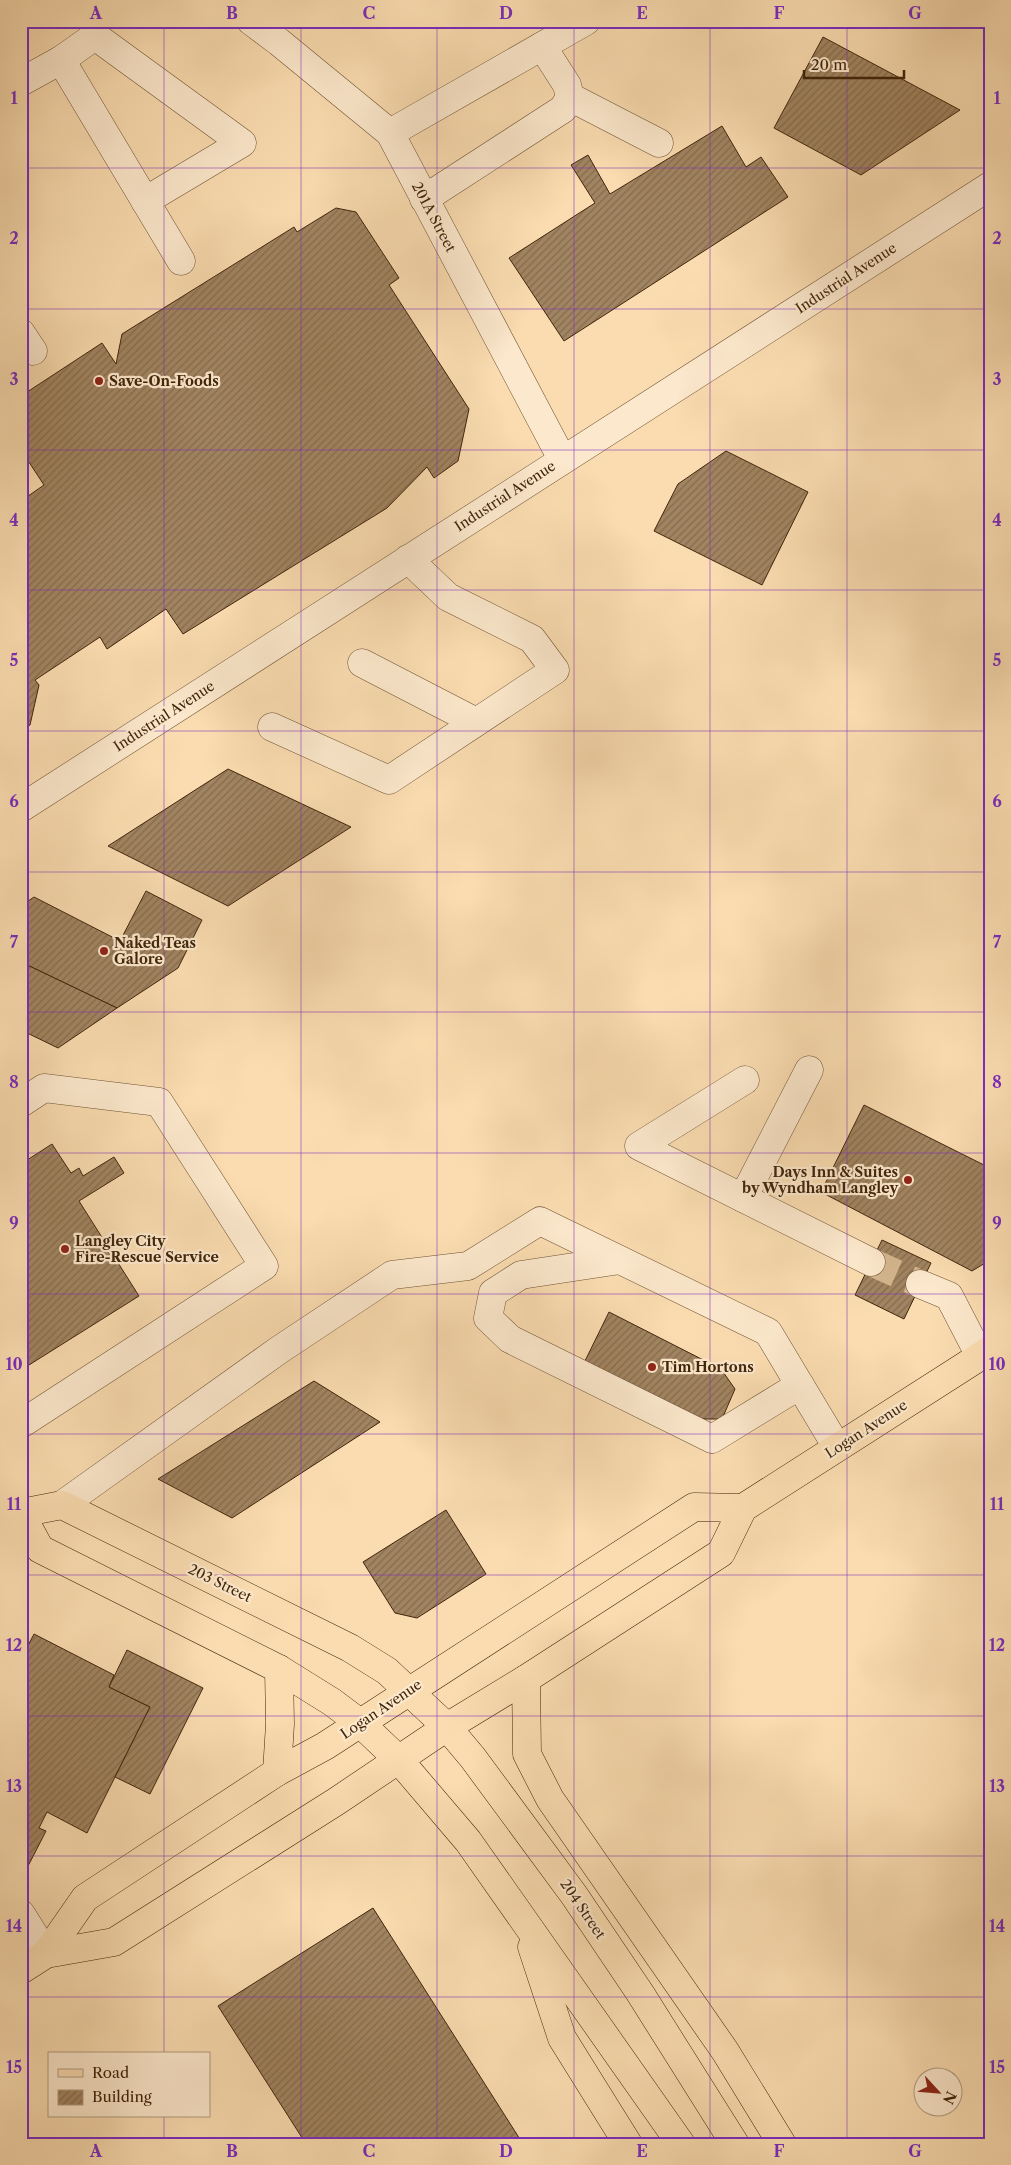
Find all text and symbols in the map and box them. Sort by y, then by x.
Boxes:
text: A [89,3,103,23]
text: B [226,3,238,23]
text: C [363,3,375,23]
text: D [499,3,513,23]
text: E [636,3,648,23]
text: F [774,3,785,23]
text: G [908,3,922,23]
scale bar [804,48,904,80]
text: 20 m [811,55,847,74]
text: 1 [10,88,18,108]
text: 1 [993,88,1001,108]
street label: 201A Street [408,179,460,255]
text: 2 [9,228,19,248]
text: 2 [992,228,1002,248]
street label: Industrial Avenue [792,239,900,317]
text: 3 [9,369,19,389]
text: 3 [992,369,1002,389]
place label: Save-On-Foods [109,372,219,390]
marker: Save-On-Foods [93,375,105,387]
street label: Industrial Avenue [451,457,559,535]
text: 4 [9,510,19,530]
text: 4 [992,510,1002,530]
text: 5 [10,650,19,670]
text: 5 [993,650,1002,670]
street label: Industrial Avenue [110,677,218,755]
text: 6 [9,791,19,811]
text: 6 [992,791,1002,811]
text: 7 [10,932,19,952]
text: 7 [993,932,1002,952]
place label: Naked Teas Galore [114,934,196,968]
marker: Naked Teas Galore [98,945,110,957]
text: 8 [9,1072,19,1092]
text: 8 [992,1072,1002,1092]
place label: Days Inn & Suites by Wyndham Langley [741,1163,898,1197]
marker: Days Inn & Suites by Wyndham Langley [902,1174,914,1186]
text: 9 [9,1213,19,1233]
text: 9 [992,1213,1002,1233]
place label: Langley City Fire-Rescue Service [75,1232,219,1266]
marker: Langley City Fire-Rescue Service [59,1243,71,1255]
text: 10 [5,1354,23,1374]
text: 10 [988,1354,1006,1374]
place label: Tim Hortons [662,1358,754,1376]
marker: Tim Hortons [646,1361,658,1373]
street label: Logan Avenue [822,1396,911,1462]
text: 11 [7,1494,22,1514]
text: 11 [990,1494,1005,1514]
street label: 203 Street [185,1560,255,1606]
text: 12 [6,1635,22,1655]
text: 12 [989,1635,1005,1655]
street label: Logan Avenue [337,1675,425,1743]
text: 13 [6,1776,22,1796]
text: 13 [989,1776,1005,1796]
street label: 204 Street [556,1876,610,1942]
text: 14 [6,1916,22,1936]
text: 14 [989,1916,1005,1936]
legend [48,2052,210,2118]
text: 15 [6,2057,22,2077]
text: 15 [989,2057,1005,2077]
text: Road [92,2063,129,2082]
north arrow [914,2068,964,2118]
text: Building [92,2087,152,2106]
text: N [939,2088,960,2107]
text: A [89,2141,103,2161]
text: B [226,2141,238,2161]
text: C [363,2141,375,2161]
text: D [499,2141,513,2161]
text: E [636,2141,648,2161]
text: F [774,2141,785,2161]
text: G [908,2141,922,2161]

